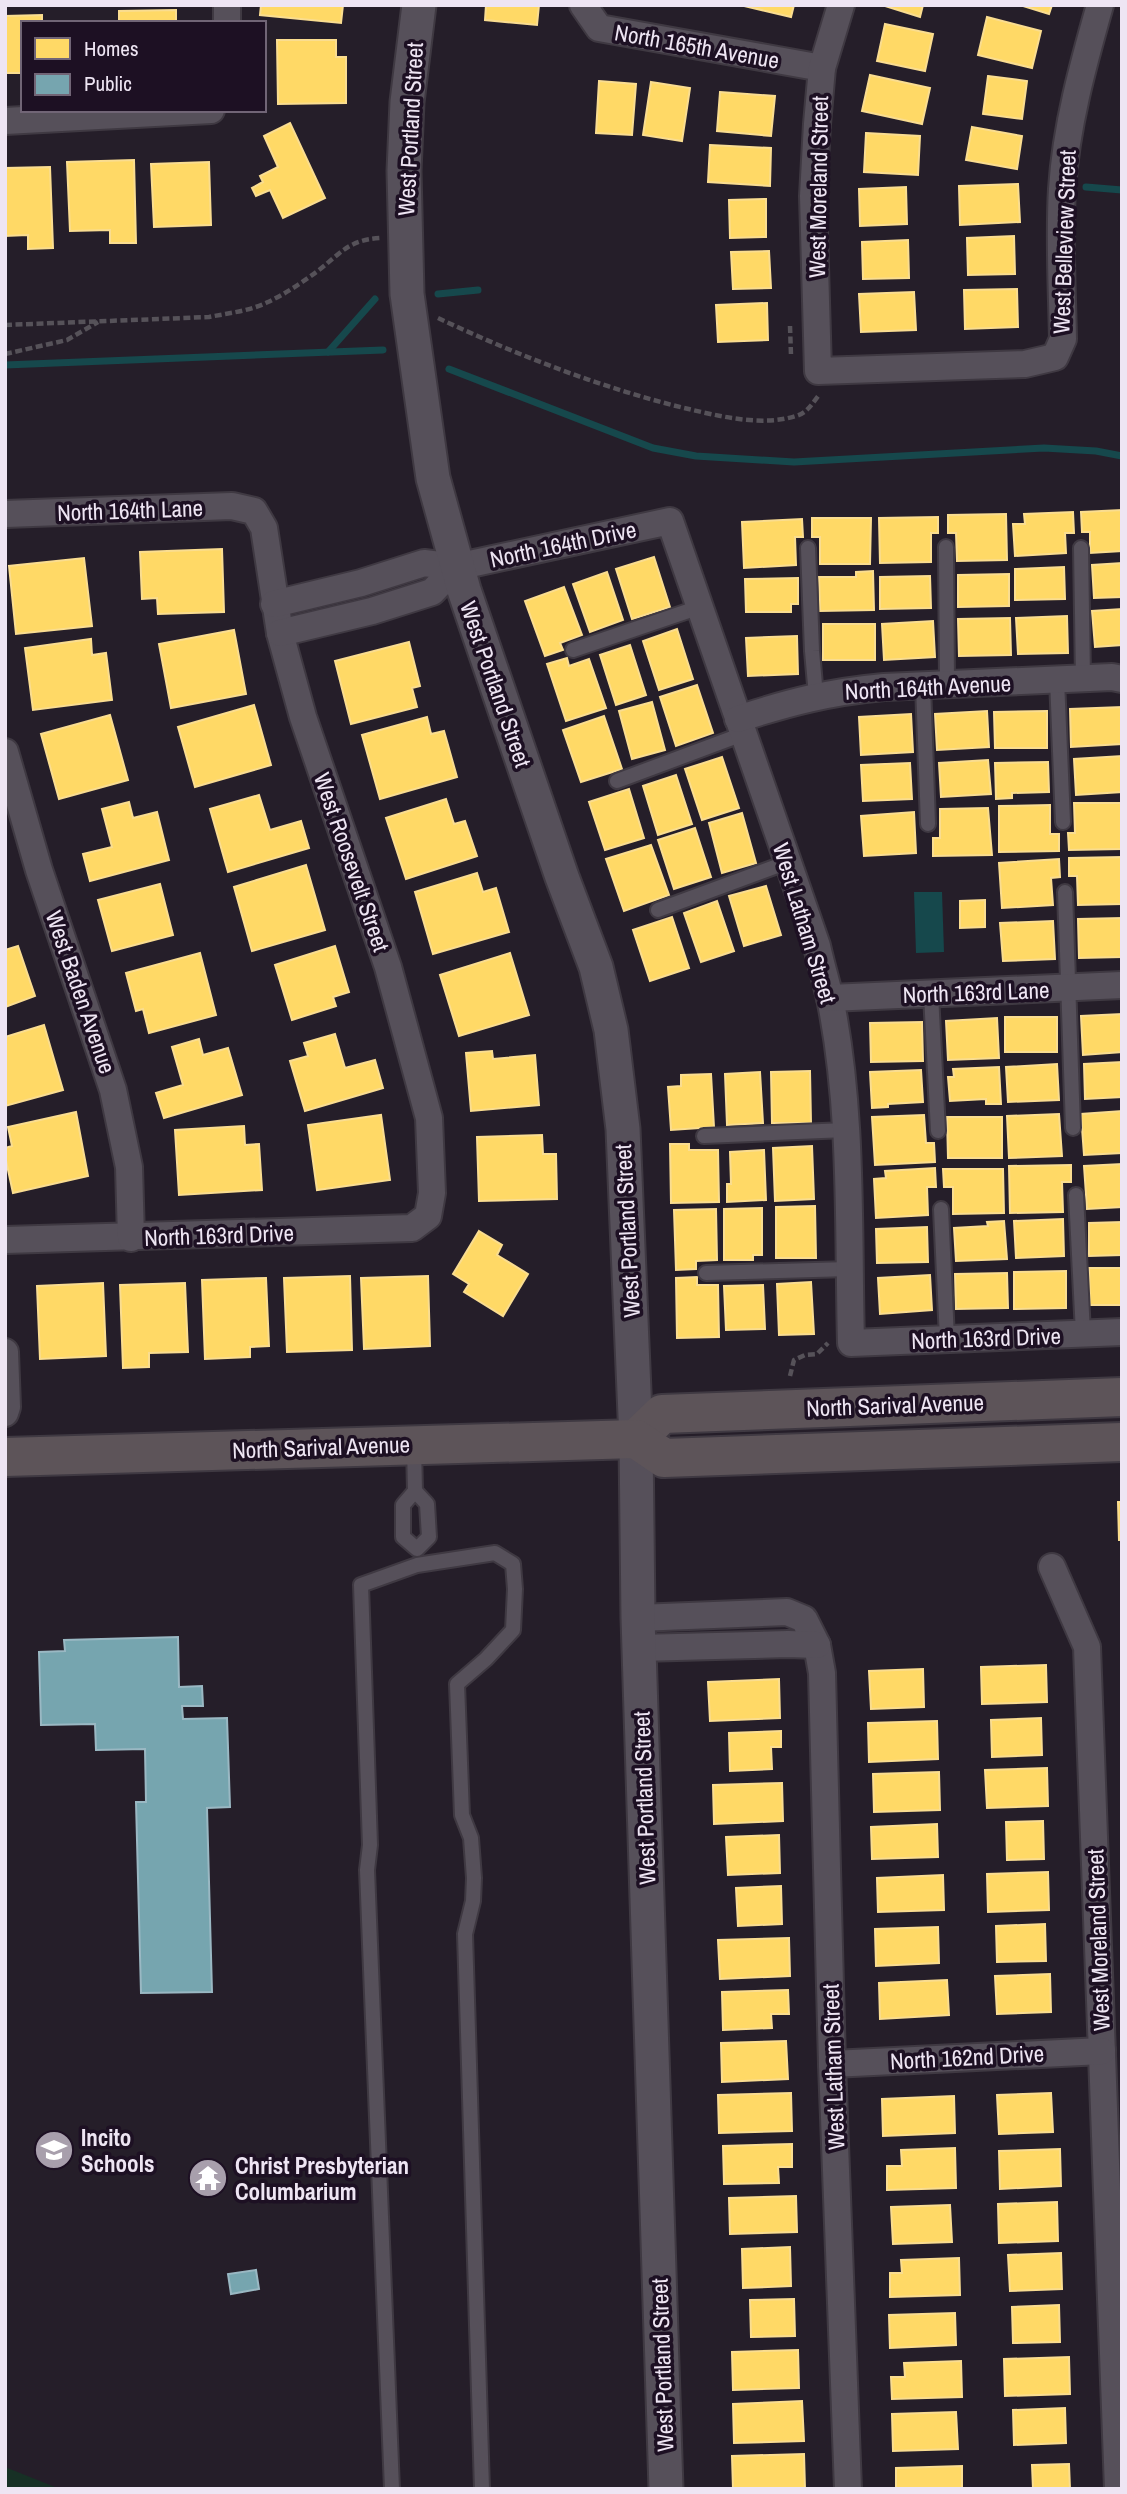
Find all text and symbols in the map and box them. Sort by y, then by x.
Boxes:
street label: North 165th Avenue [612,16,782,76]
legend [21,21,266,112]
text: Homes [84,34,139,63]
street label: West Portland Street [390,41,430,217]
text: Public [84,69,132,98]
street label: West Moreland Street [801,96,835,278]
street label: West Belleview Street [1045,149,1083,335]
street label: North 164th Lane [57,492,203,528]
street label: North 164th Drive [487,513,639,575]
street label: West Portland Street [453,597,539,771]
street label: North 164th Avenue [844,667,1012,707]
street label: West Roosevelt Street [307,768,397,956]
street label: West Latham Street [766,839,844,1007]
street label: West Baden Avenue [39,906,123,1078]
street label: North 163rd Lane [902,974,1050,1010]
street label: West Portland Street [607,1143,647,1319]
street label: North 163rd Drive [144,1217,294,1253]
street label: North 163rd Drive [911,1320,1061,1356]
street label: North Sarival Avenue [806,1386,984,1424]
street label: North Sarival Avenue [232,1428,410,1466]
street label: West Portland Street [625,1711,663,1885]
street label: West Moreland Street [1079,1848,1117,2032]
street label: West Latham Street [815,1983,851,2151]
street label: North 162nd Drive [889,2037,1045,2077]
place label: Incito Schools [81,2122,154,2179]
school or university icon: Incito Schools [33,2129,75,2171]
place label: Christ Presbyterian Columbarium [235,2150,409,2207]
temple icon: Christ Presbyterian Columbarium [187,2157,229,2199]
street label: West Portland Street [643,2278,681,2452]

